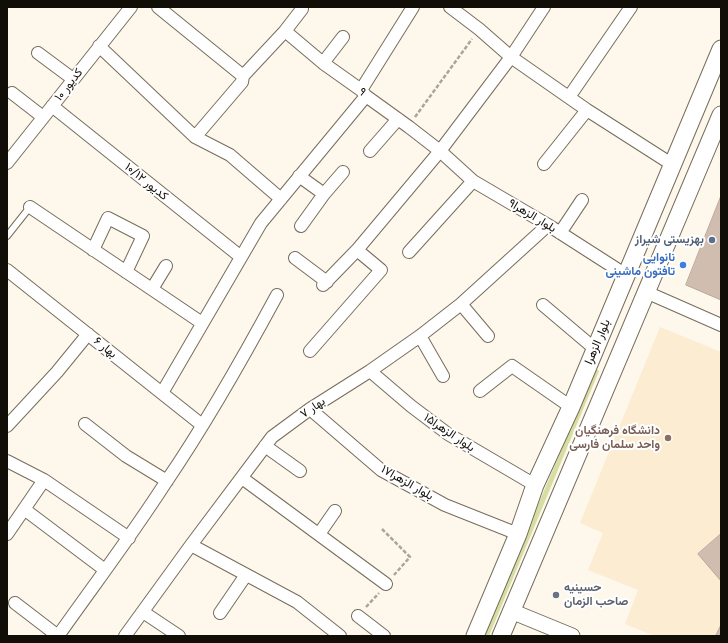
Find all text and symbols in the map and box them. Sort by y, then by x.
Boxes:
street label: کدیور ۱۰ [52,66,86,104]
street label: ۹ [355,85,369,99]
street label: کدیور ۱۰/۱۲ [121,160,171,204]
street label: بلوار الزهرا۹ [505,196,559,236]
place label: بهزیستی شیراز [635,233,704,247]
marker: بهزیستی شیراز [707,235,717,245]
place label: نانوایی تافتون ماشینی [605,251,675,279]
marker: نانوایی تافتون ماشینی [678,260,688,270]
street label: بلوار الزهرا [582,317,614,367]
street label: بهار ۶ [90,334,120,362]
street label: بهار ۷ [298,394,328,422]
street label: بلوار الزهرا۱۵ [421,411,477,455]
place label: دانشگاه فرهنگیان واحد سلمان فارسی [569,424,660,452]
marker: دانشگاه فرهنگیان واحد سلمان فارسی [663,433,673,443]
street label: بلوار الزهرا۱۷ [378,462,436,504]
place label: حسینیه صاحب الزمان [564,581,628,609]
marker: حسینیه صاحب الزمان [551,590,561,600]

